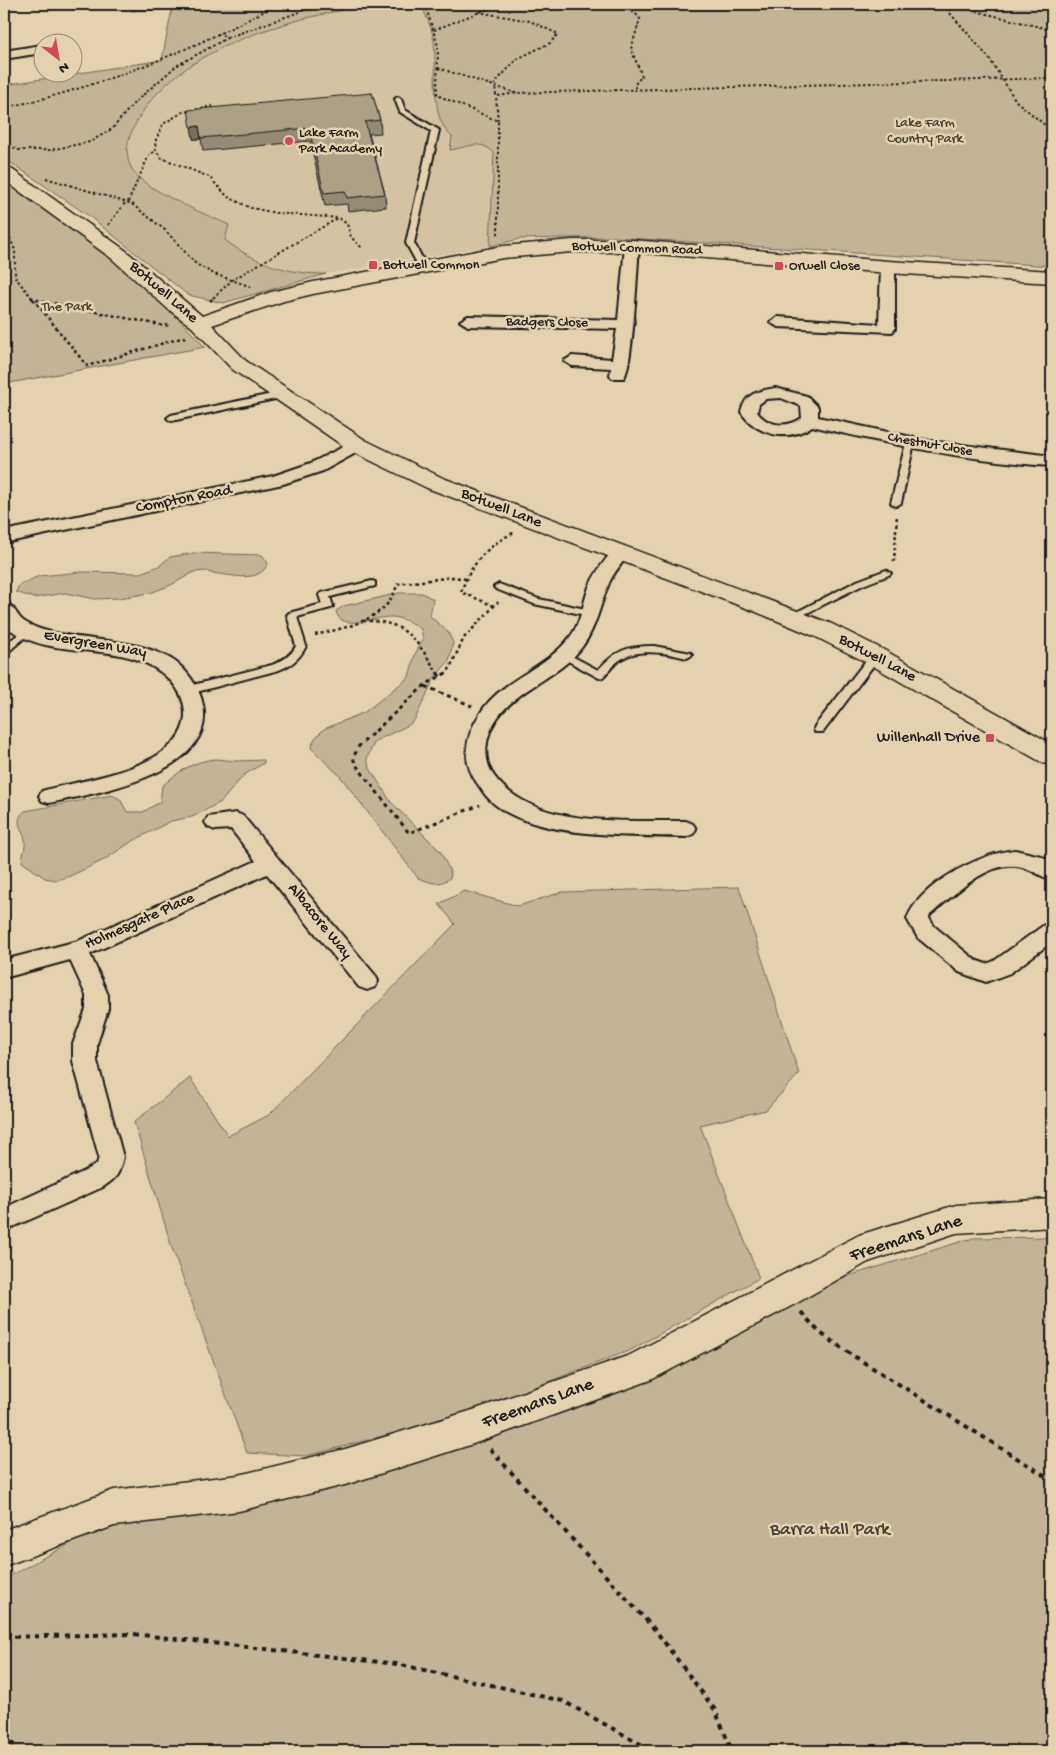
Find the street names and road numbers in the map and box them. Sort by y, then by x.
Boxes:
street label: Botwell Common Road [571,238,704,260]
street label: Botwell Lane [124,257,202,329]
street label: Badgers Close [505,314,589,332]
street label: Chestnut Close [886,429,974,461]
street label: Compton Road [134,481,235,519]
street label: Botwell Lane [457,485,545,533]
street label: Evergreen Way [42,627,148,663]
street label: Botwell Lane [834,630,920,688]
street label: Albacore Way [283,880,355,964]
street label: Holmesgate Place [82,889,198,955]
street label: Freemans Lane [846,1210,965,1268]
street label: Freemans Lane [478,1373,597,1435]

